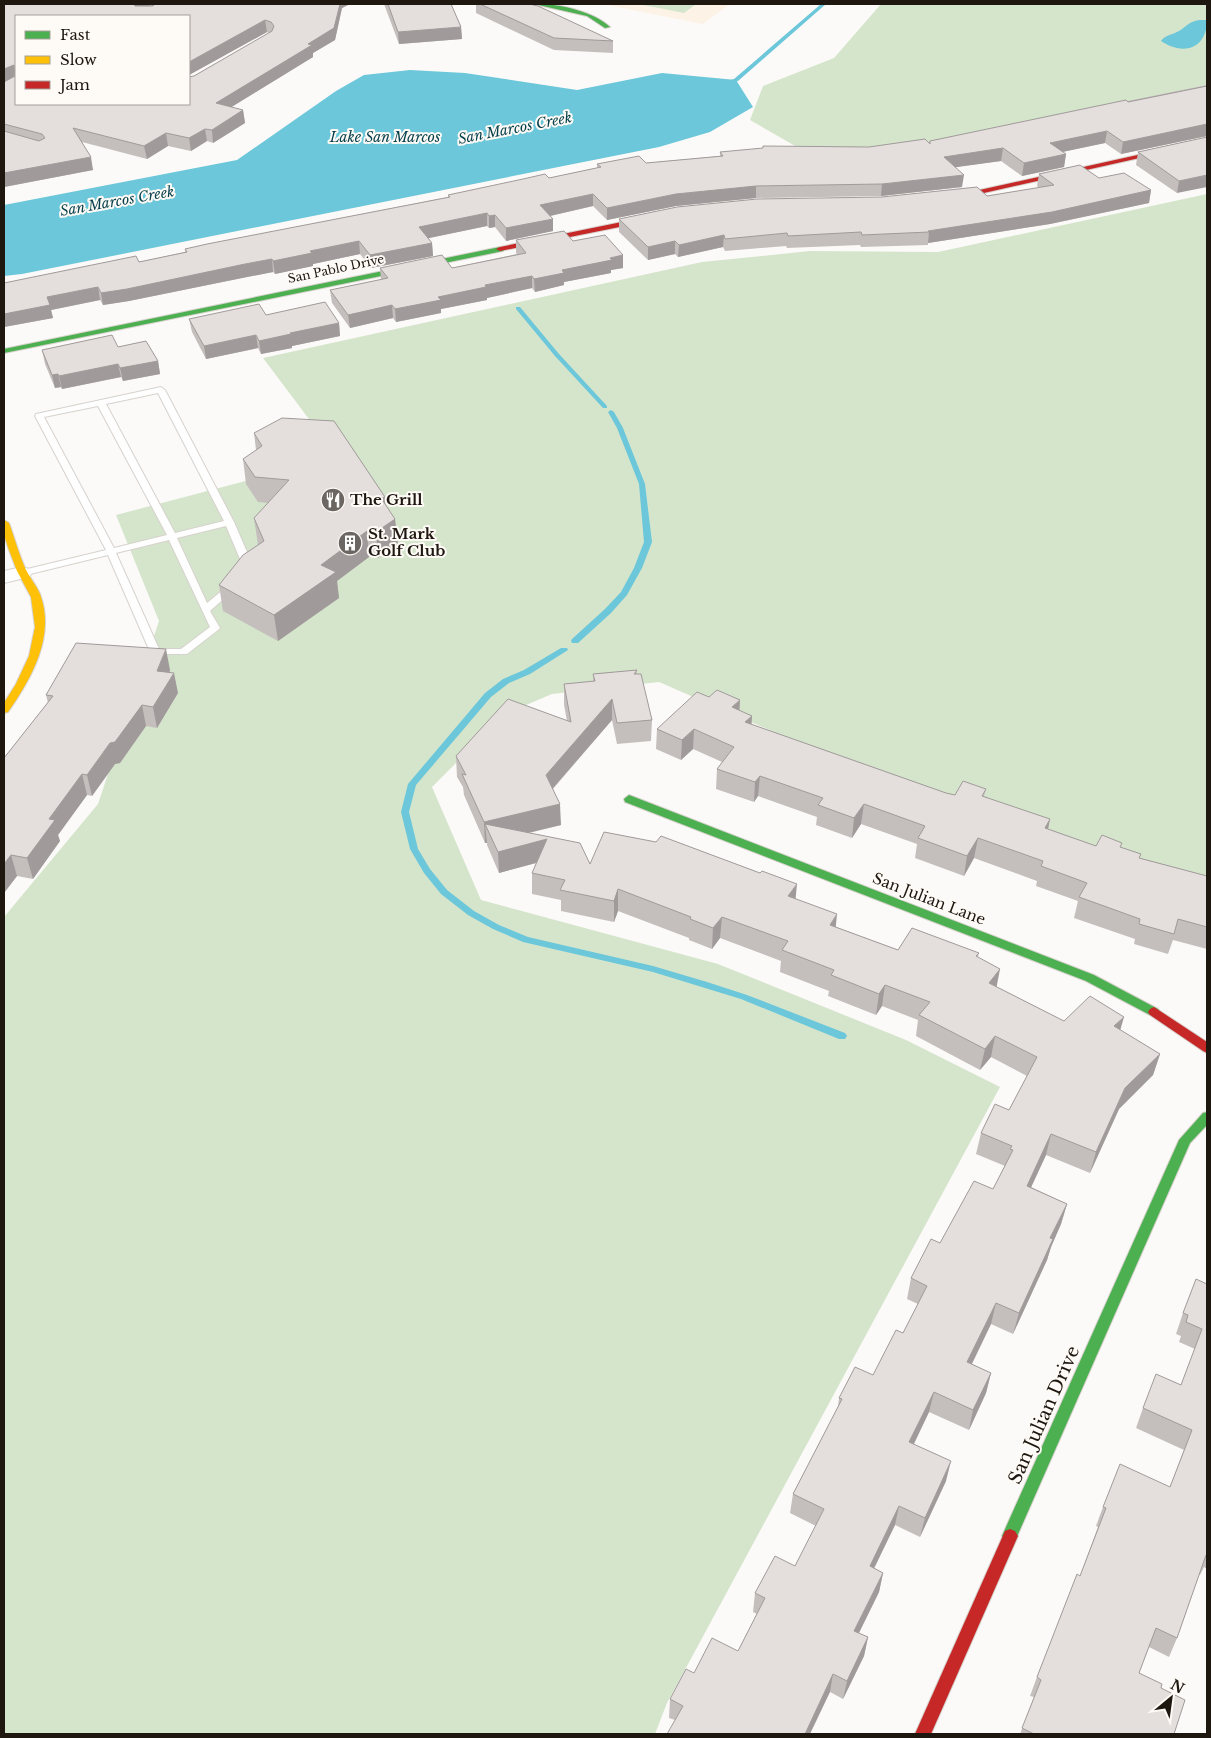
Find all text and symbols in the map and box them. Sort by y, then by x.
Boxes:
legend [15,15,190,105]
text: Fast [60,25,91,44]
text: Slow [60,50,97,69]
text: Jam [58,75,90,94]
water label: San Marcos Creek [457,108,573,148]
water label: Lake San Marcos [329,128,440,146]
water label: San Marcos Creek [59,182,175,220]
street label: San Pablo Drive [286,251,386,286]
restaurant icon: The Grill [320,487,346,513]
place label: The Grill [350,490,423,509]
place label: St. Mark Golf Club [368,524,445,560]
building icon: St. Mark Golf Club [337,530,363,556]
street label: San Julian Lane [870,868,988,929]
street label: San Julian Drive [1004,1343,1084,1487]
north arrow [1146,1673,1196,1723]
text: N [1167,1676,1187,1698]

